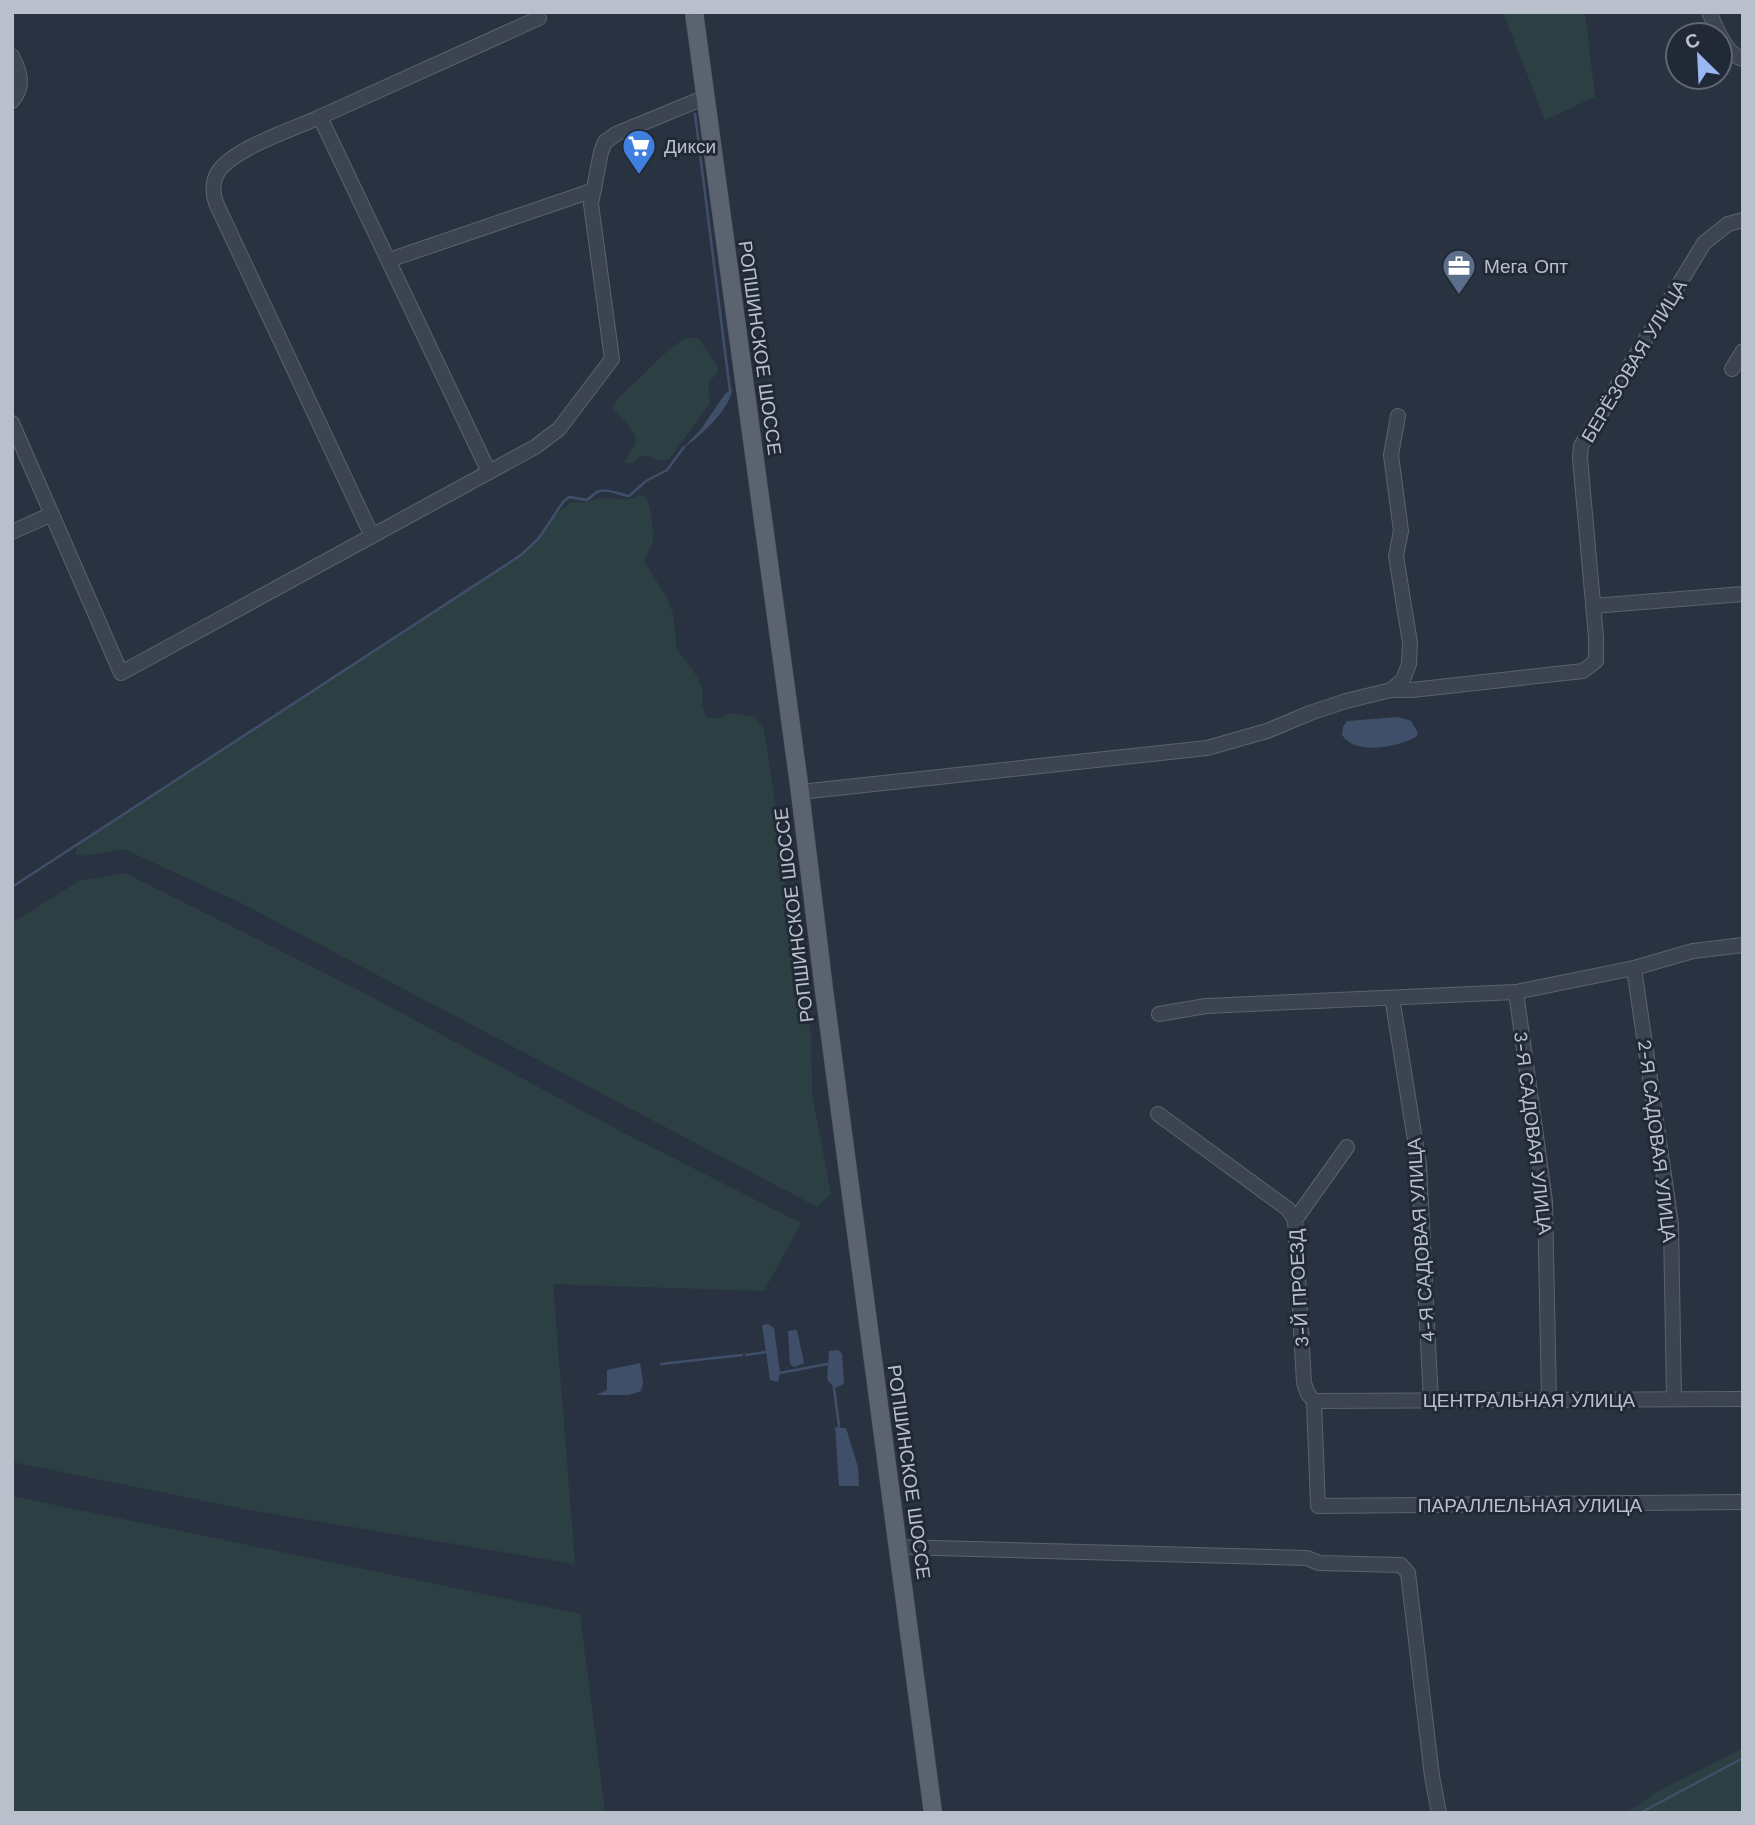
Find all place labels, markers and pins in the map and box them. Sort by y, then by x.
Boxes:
supermarket icon: Дикси [620,127,658,176]
place label: Дикси [664,135,716,158]
office icon: Мега Опт [1440,247,1478,296]
place label: Мега Опт [1484,255,1568,278]

